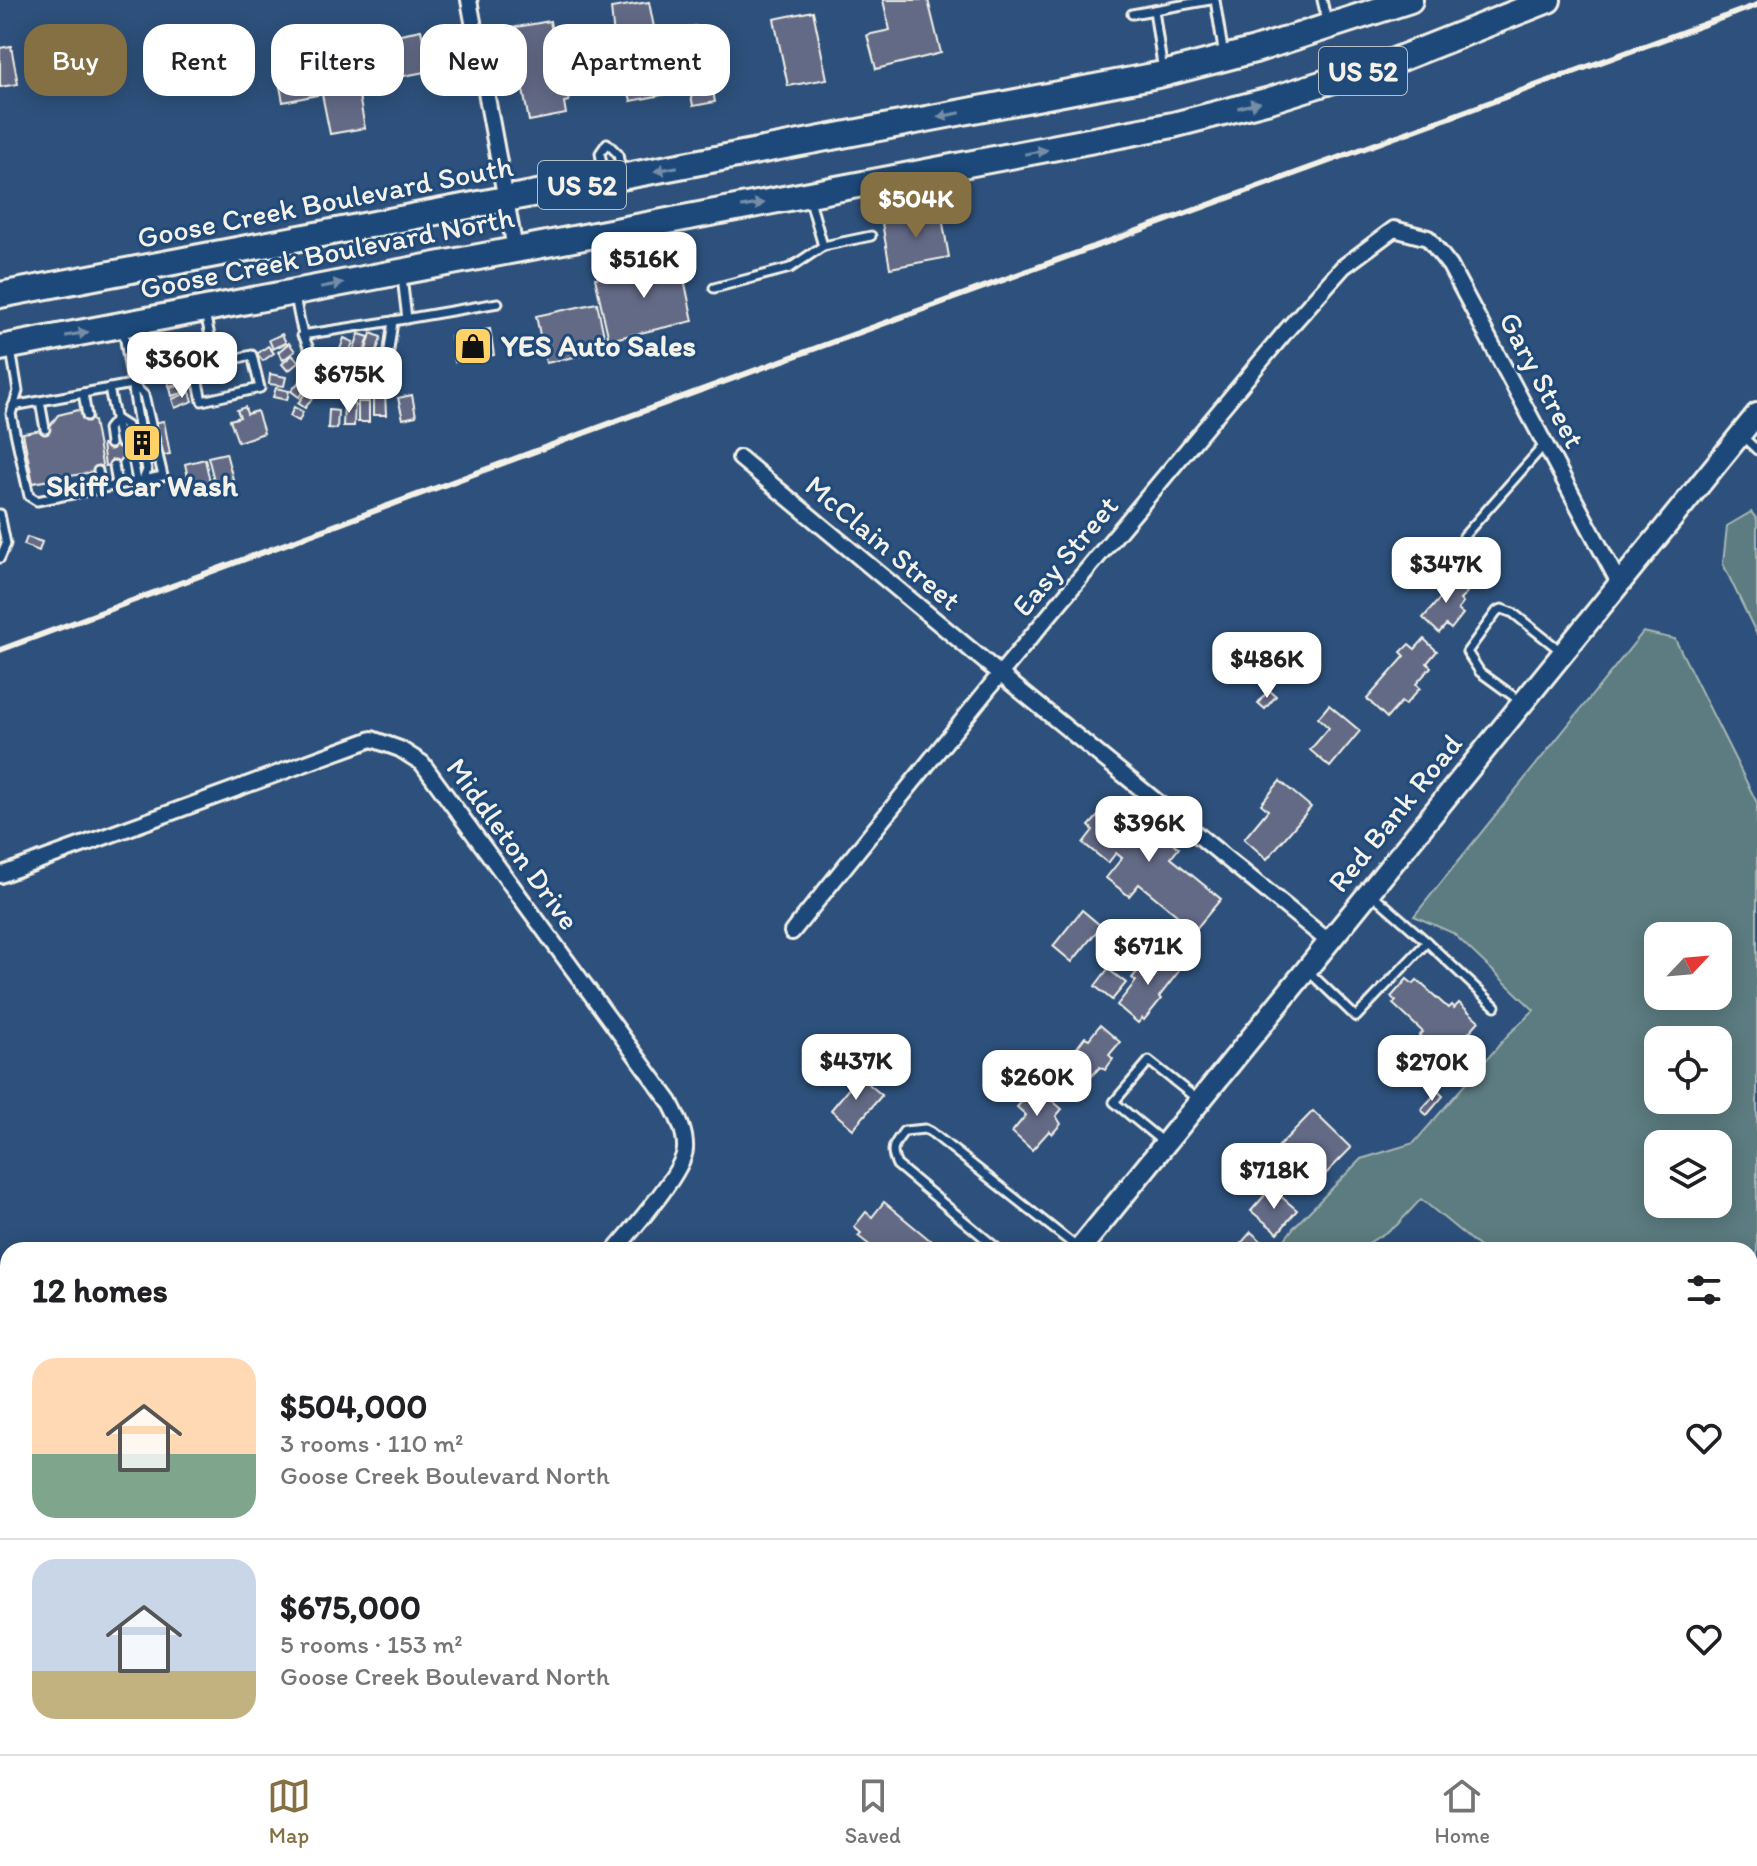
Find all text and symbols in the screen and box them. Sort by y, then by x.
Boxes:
chip: Buy [24,24,127,96]
chip: Rent [143,24,255,96]
chip: Filters [271,24,404,96]
chip: New [420,24,527,96]
chip: Apartment [543,24,730,96]
road number: US 52 [1319,47,1407,95]
one-way arrow [1236,99,1261,111]
one-way arrow [937,110,962,122]
one-way arrow [1023,145,1048,157]
street label: Goose Creek Boulevard South [134,147,516,256]
road number: US 52 [538,161,626,209]
one-way arrow [654,164,679,176]
pin: $504K [860,172,972,240]
text: $504K [878,182,954,214]
street label: Goose Creek Boulevard North [137,198,517,307]
one-way arrow [740,199,765,211]
pin: $516K [588,232,700,300]
text: $516K [609,242,679,274]
one-way arrow [320,278,345,291]
street label: Gary Street [1491,305,1594,454]
shop icon: YES Auto Sales [452,325,494,367]
place label: YES Auto Sales [500,327,696,364]
one-way arrow [65,328,90,340]
pin: $360K [126,332,238,400]
text: $360K [145,342,219,374]
pin: $675K [293,347,405,415]
text: $675K [314,357,384,389]
building icon: Skiff Car Wash [121,422,163,464]
place label: Skiff Car Wash [46,467,239,504]
street label: McClain Street [798,467,969,618]
street label: Easy Street [1003,488,1126,624]
pin: $347K [1390,537,1502,605]
text: $347K [1410,547,1482,579]
pin: $486K [1211,632,1323,700]
text: $486K [1230,642,1304,674]
street label: Red Bank Road [1319,726,1470,899]
street label: Middleton Drive [439,751,588,937]
pin: $396K [1093,796,1205,864]
text: $396K [1113,806,1185,838]
pin: $671K [1092,919,1204,987]
north arrow [1644,922,1732,1010]
map controls [1644,922,1732,1218]
text: $671K [1114,929,1182,961]
button: locate [1644,1026,1732,1114]
pin: $437K [800,1034,912,1102]
pin: $270K [1376,1035,1488,1103]
text: $437K [820,1044,892,1076]
text: $270K [1396,1045,1468,1077]
pin: $260K [981,1050,1093,1118]
text: $260K [1000,1060,1074,1092]
button: layers [1644,1130,1732,1218]
pin: $718K [1218,1143,1330,1211]
text: $718K [1239,1153,1309,1185]
icon: filters [1682,1268,1726,1312]
text: 12 homes [32,1270,168,1311]
text: $504,000 [280,1386,427,1427]
icon: home [96,1390,192,1486]
icon: heart [1682,1416,1726,1460]
text: 3 rooms · 110 m² [280,1427,463,1459]
text: Goose Creek Boulevard North [280,1459,610,1491]
text: $675,000 [280,1587,421,1628]
icon: home [96,1591,192,1687]
icon: heart [1682,1617,1726,1661]
text: 5 rooms · 153 m² [280,1628,463,1660]
text: Goose Creek Boulevard North [280,1660,610,1692]
tab: Map [267,1774,311,1849]
tab: Saved [845,1774,901,1849]
tab: Home [1435,1774,1490,1849]

